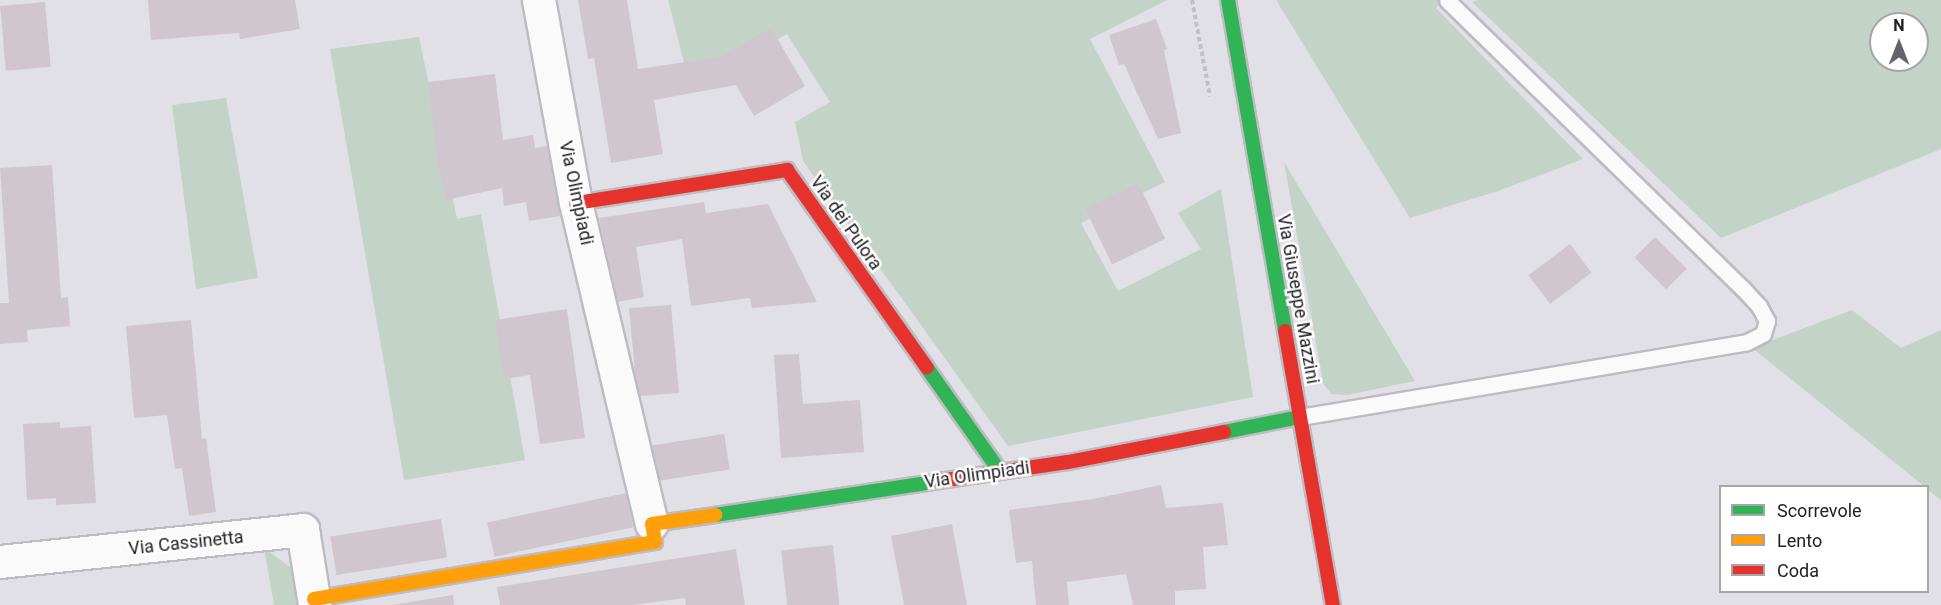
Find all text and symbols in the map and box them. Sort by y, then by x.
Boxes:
north arrow [1869,12,1929,72]
text: N [1893,16,1905,35]
street label: Via Olimpiadi [554,139,598,247]
street label: Via dei Pulora [806,172,886,274]
street label: Via Giuseppe Mazzini [1272,213,1324,385]
street label: Via Olimpiadi [923,457,1031,493]
legend [1719,485,1929,593]
text: Scorrevole [1777,500,1862,521]
street label: Via Cassinetta [127,526,245,560]
text: Lento [1777,530,1822,551]
text: Coda [1777,560,1819,581]

